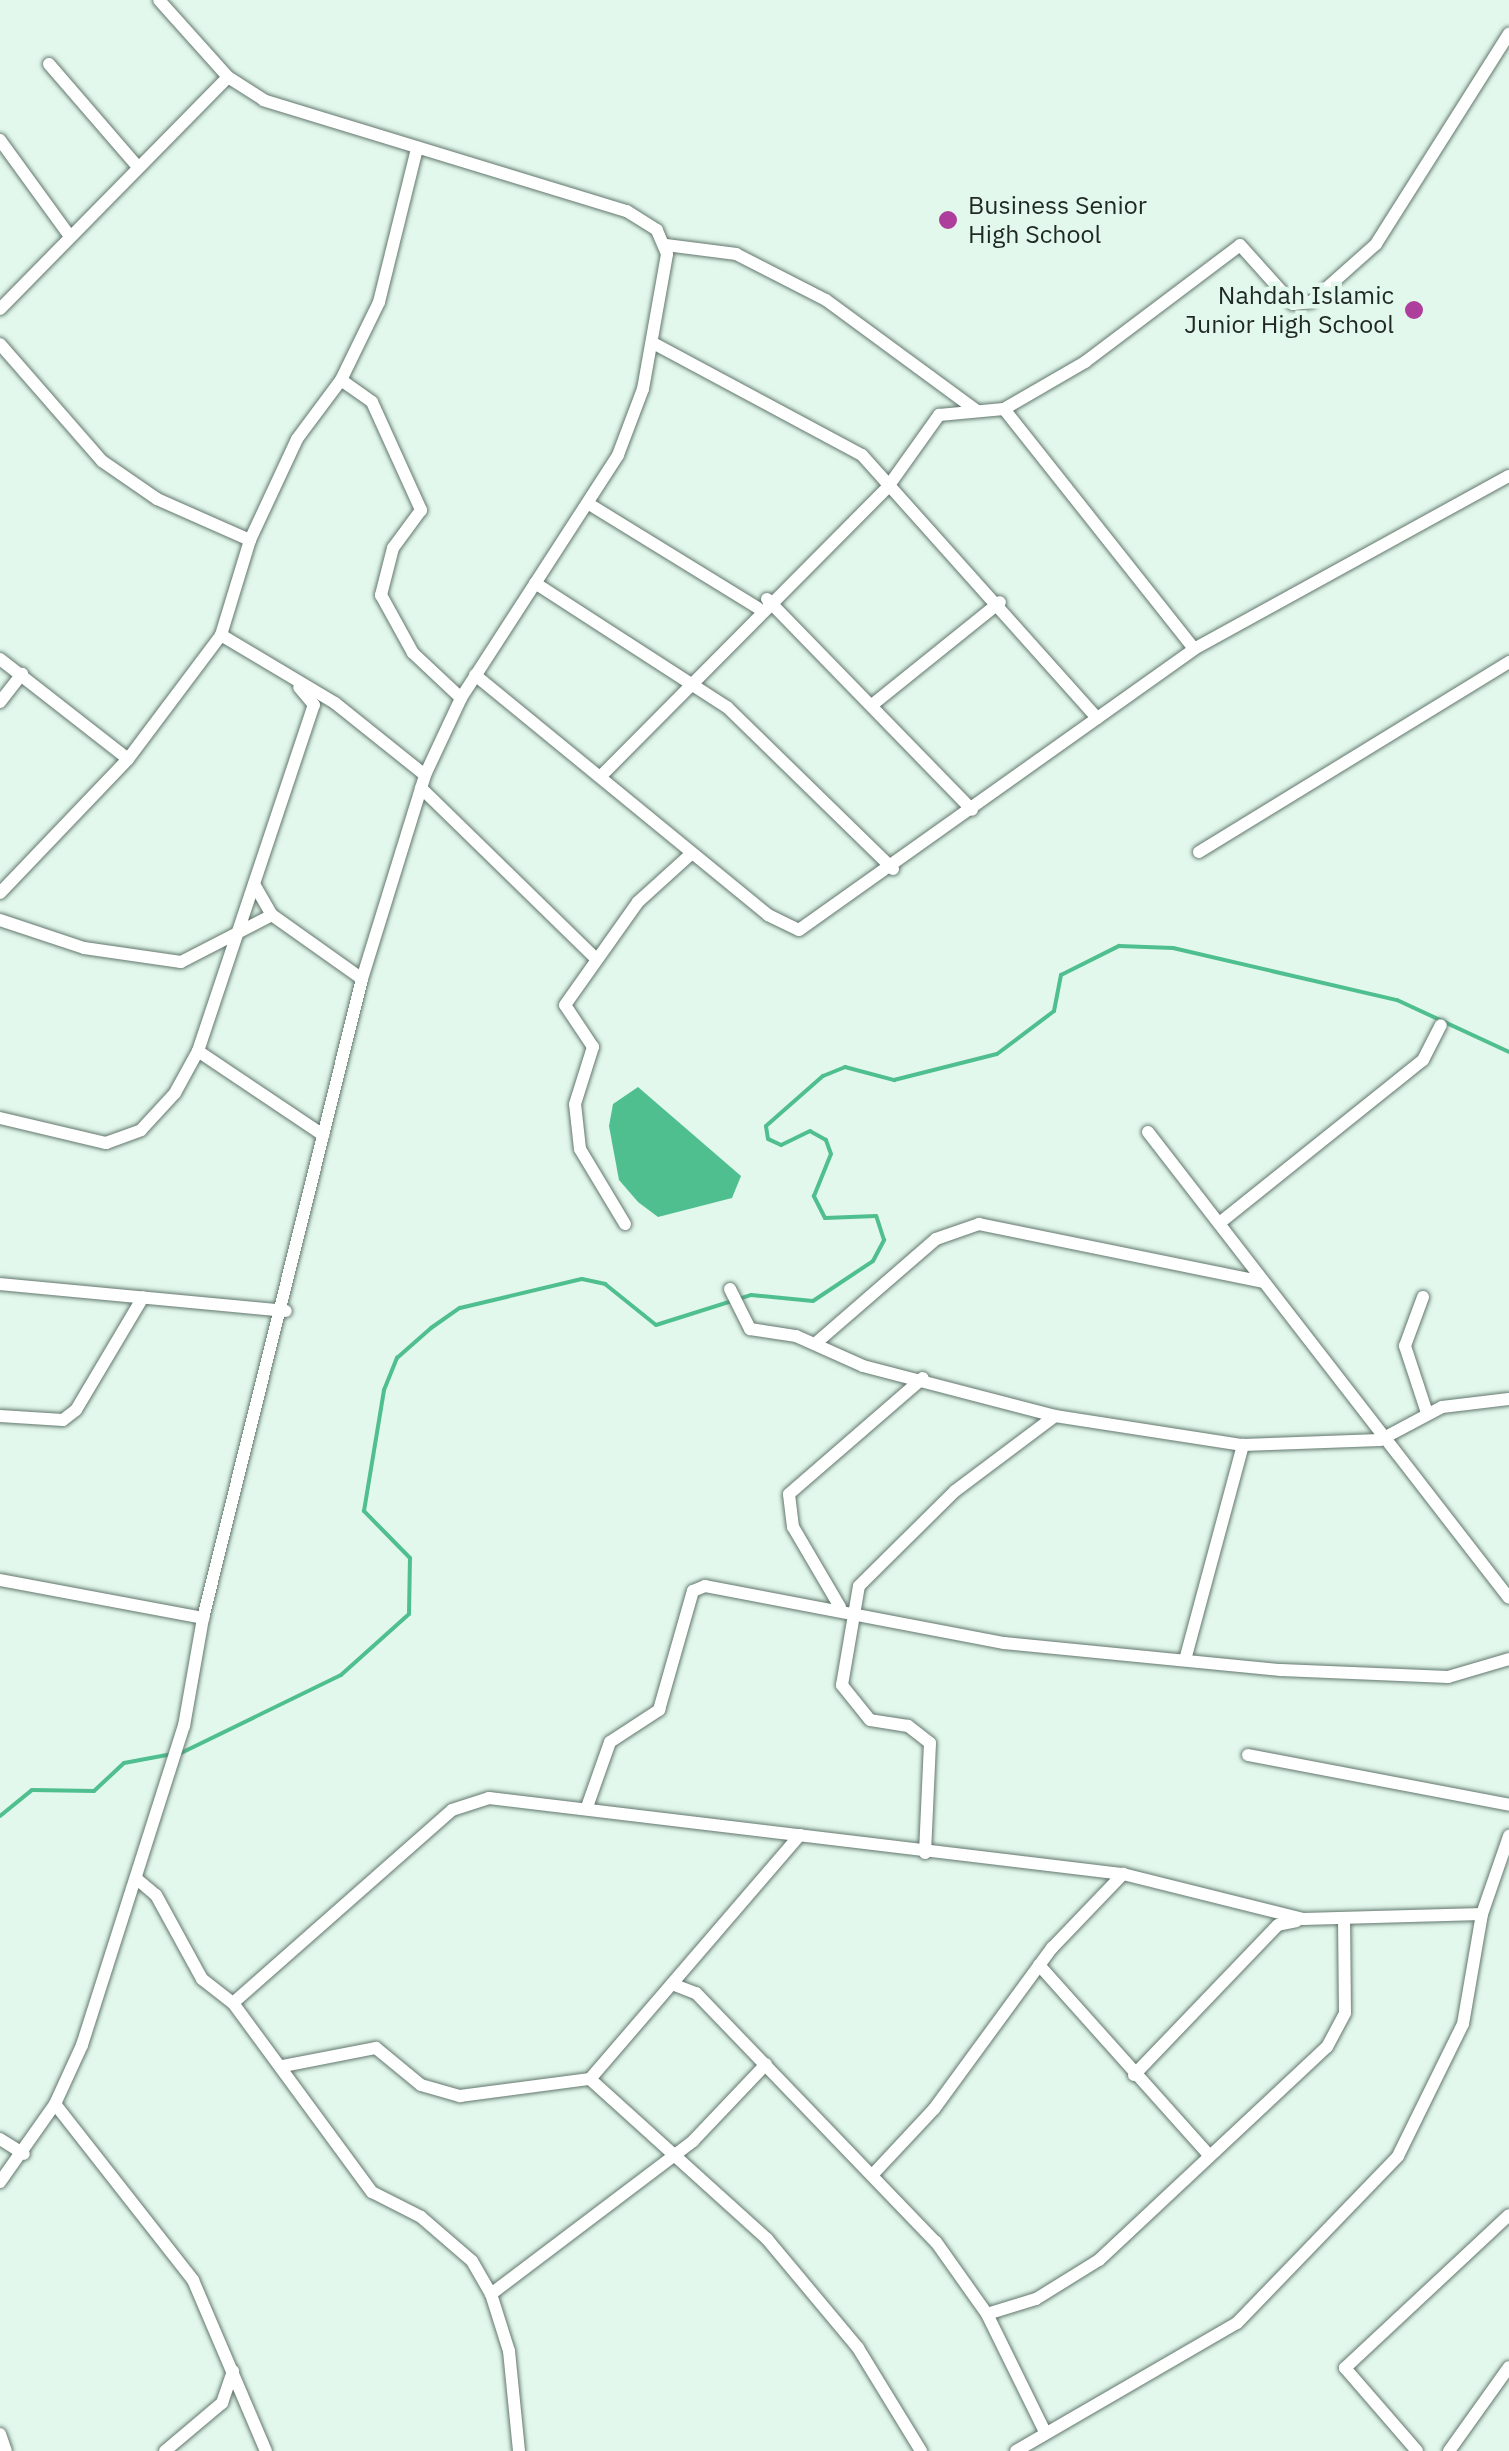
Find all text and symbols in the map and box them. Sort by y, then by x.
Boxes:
place label: Business Senior High School [968,191,1147,250]
marker: Business Senior High School [937,209,959,231]
place label: Nahdah Islamic Junior High School [1184,281,1394,340]
marker: Nahdah Islamic Junior High School [1403,299,1425,321]

